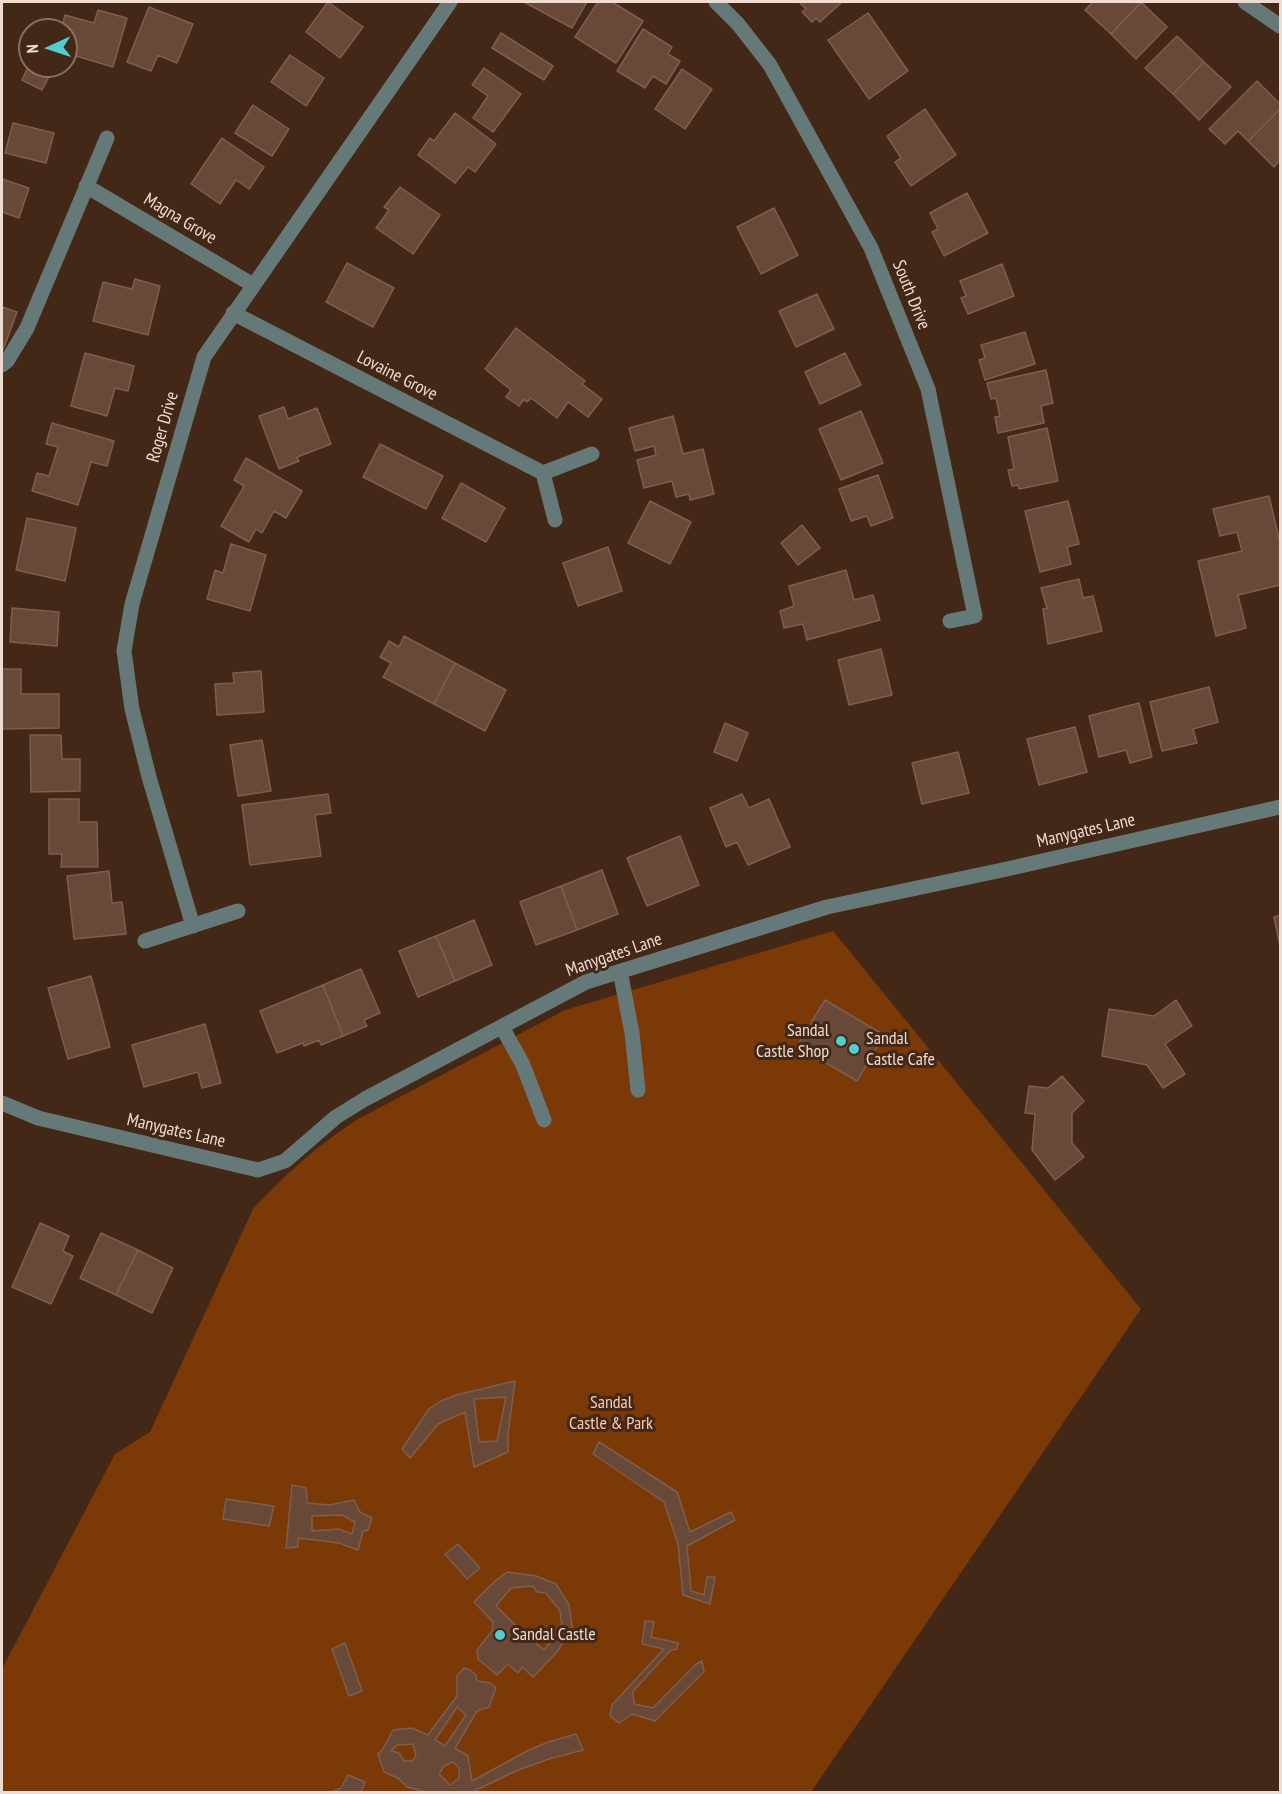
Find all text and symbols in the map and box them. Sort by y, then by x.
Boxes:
north arrow [18,18,78,78]
text: N [22,44,42,54]
street label: Magna Grove [140,189,220,249]
street label: South Drive [887,257,935,333]
street label: Lovaine Grove [353,347,441,405]
street label: Roger Drive [143,389,183,465]
street label: Manygates Lane [1035,809,1137,853]
street label: Manygates Lane [563,928,665,982]
place label: Sandal Castle Shop [756,1020,829,1062]
place label: Sandal Castle Cafe [866,1028,935,1070]
marker: Sandal Castle Shop [834,1034,848,1048]
marker: Sandal Castle Cafe [847,1042,861,1056]
street label: Manygates Lane [125,1109,227,1153]
park label: Sandal Castle & Park [569,1392,653,1434]
place label: Sandal Castle [512,1624,596,1646]
marker: Sandal Castle [493,1628,507,1642]

